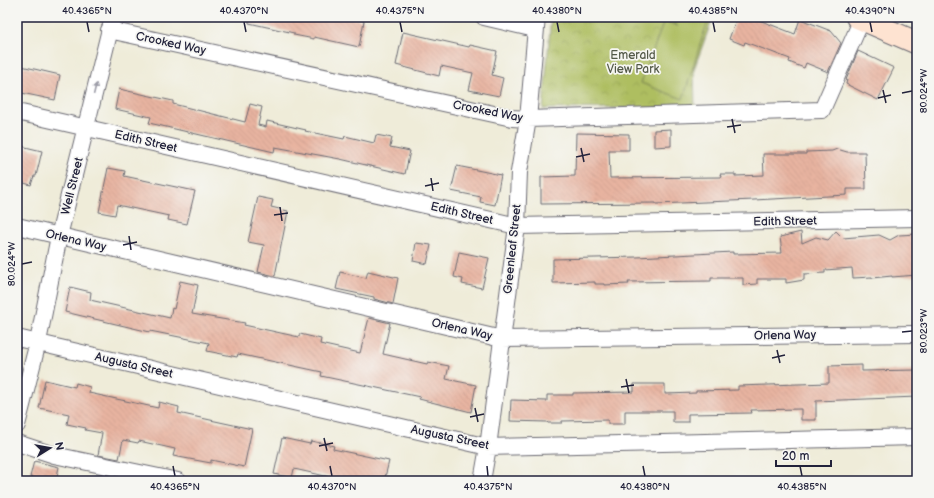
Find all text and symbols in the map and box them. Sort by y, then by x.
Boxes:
text: 40.4365°N [62,5,112,17]
text: 40.4370°N [219,5,269,17]
text: 40.4375°N [376,5,424,17]
text: 40.4380°N [532,5,582,17]
text: 40.4385°N [688,5,738,17]
text: 40.4390°N [845,5,895,17]
street label: Crooked Way [135,29,208,58]
park label: Emerald View Park [607,48,659,77]
text: 80.024°W [918,69,930,113]
one-way arrow [92,83,98,95]
street label: Crooked Way [452,97,525,126]
street label: Edith Street [113,127,179,156]
street label: Well Street [58,156,87,216]
street label: Edith Street [429,199,495,228]
street label: Greenleaf Street [500,203,525,295]
street label: Edith Street [753,213,817,230]
street label: Orlena Way [44,226,108,255]
text: 80.024°W [6,242,18,286]
text: 80.023°W [918,309,930,353]
street label: Orlena Way [430,315,494,344]
street label: Orlena Way [754,327,817,344]
street label: Augusta Street [93,349,175,382]
street label: Augusta Street [409,422,491,453]
north arrow [30,428,70,468]
text: N [52,441,66,451]
scale bar [776,442,831,468]
text: 20 m [782,449,809,464]
text: 40.4365°N [150,481,200,493]
text: 40.4370°N [307,481,357,493]
text: 40.4375°N [464,481,512,493]
text: 40.4380°N [620,481,670,493]
text: 40.4385°N [777,481,827,493]

